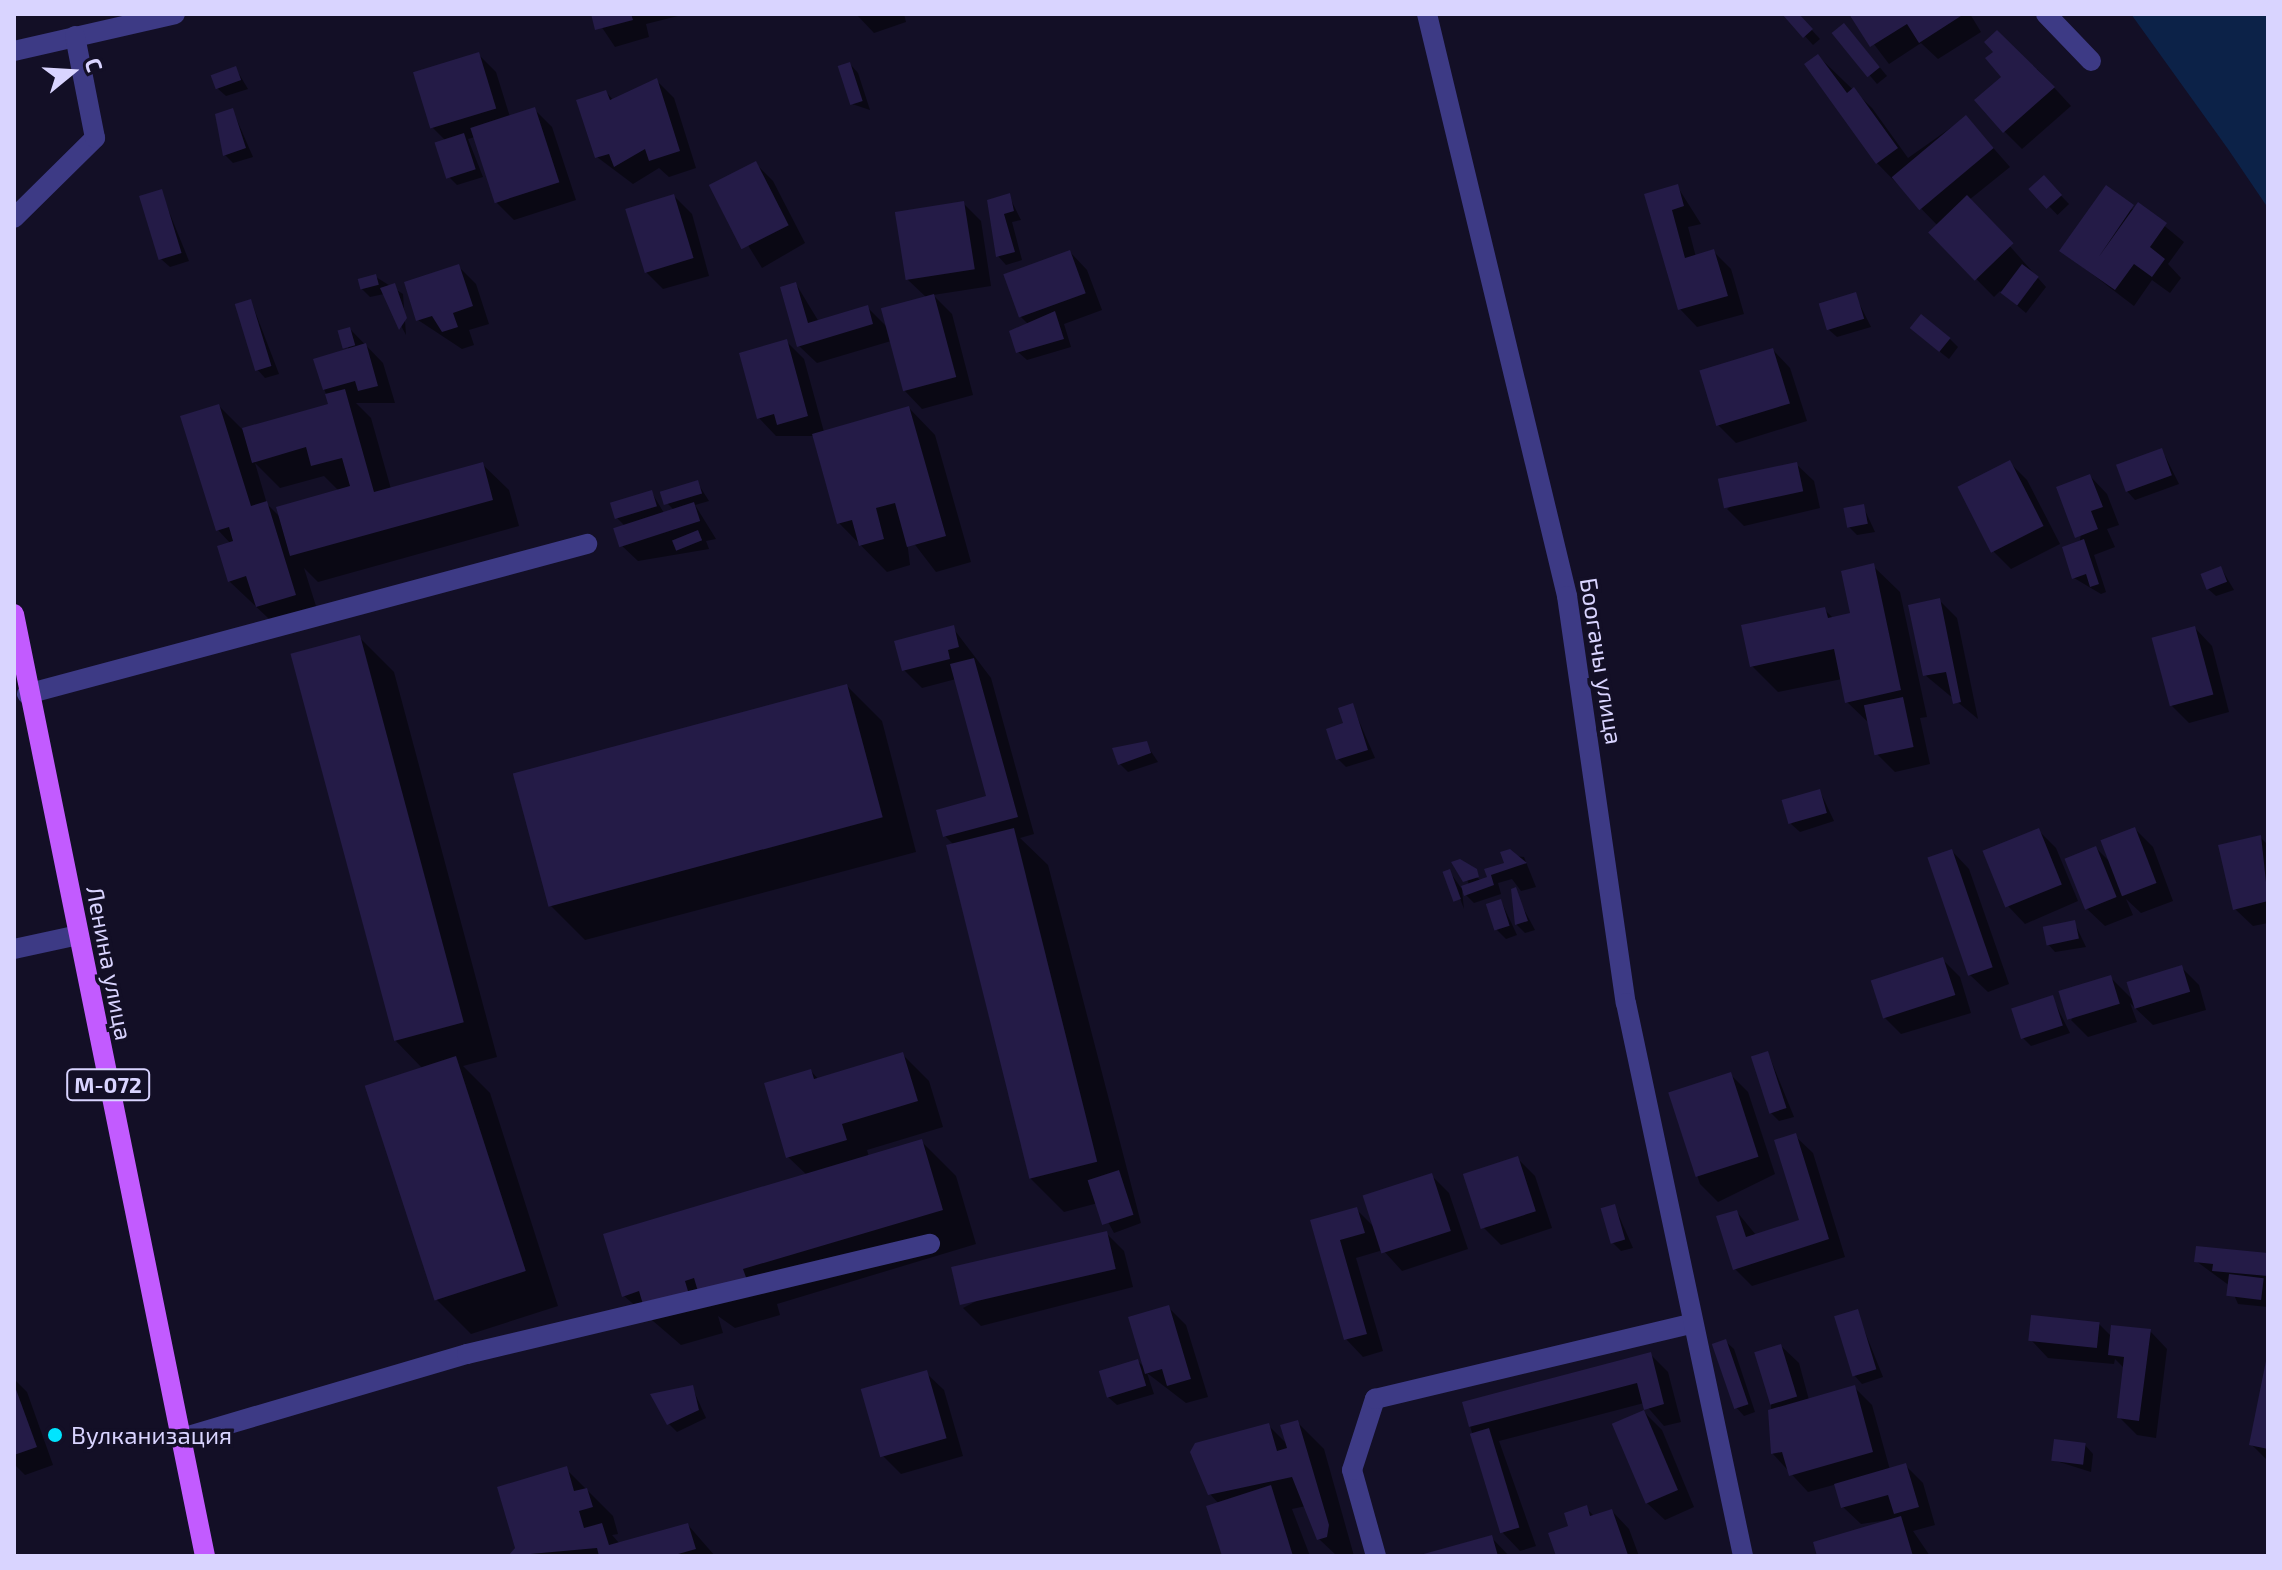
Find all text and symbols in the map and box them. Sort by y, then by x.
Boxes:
north arrow [32,32,112,112]
text: С [80,54,109,75]
street label: Боогачы улица [1575,575,1629,747]
street label: Ленина улица [81,884,139,1042]
road number: М-072 [66,1067,150,1103]
place label: Вулканизация [71,1421,232,1449]
marker: Вулканизация [46,1426,64,1444]

